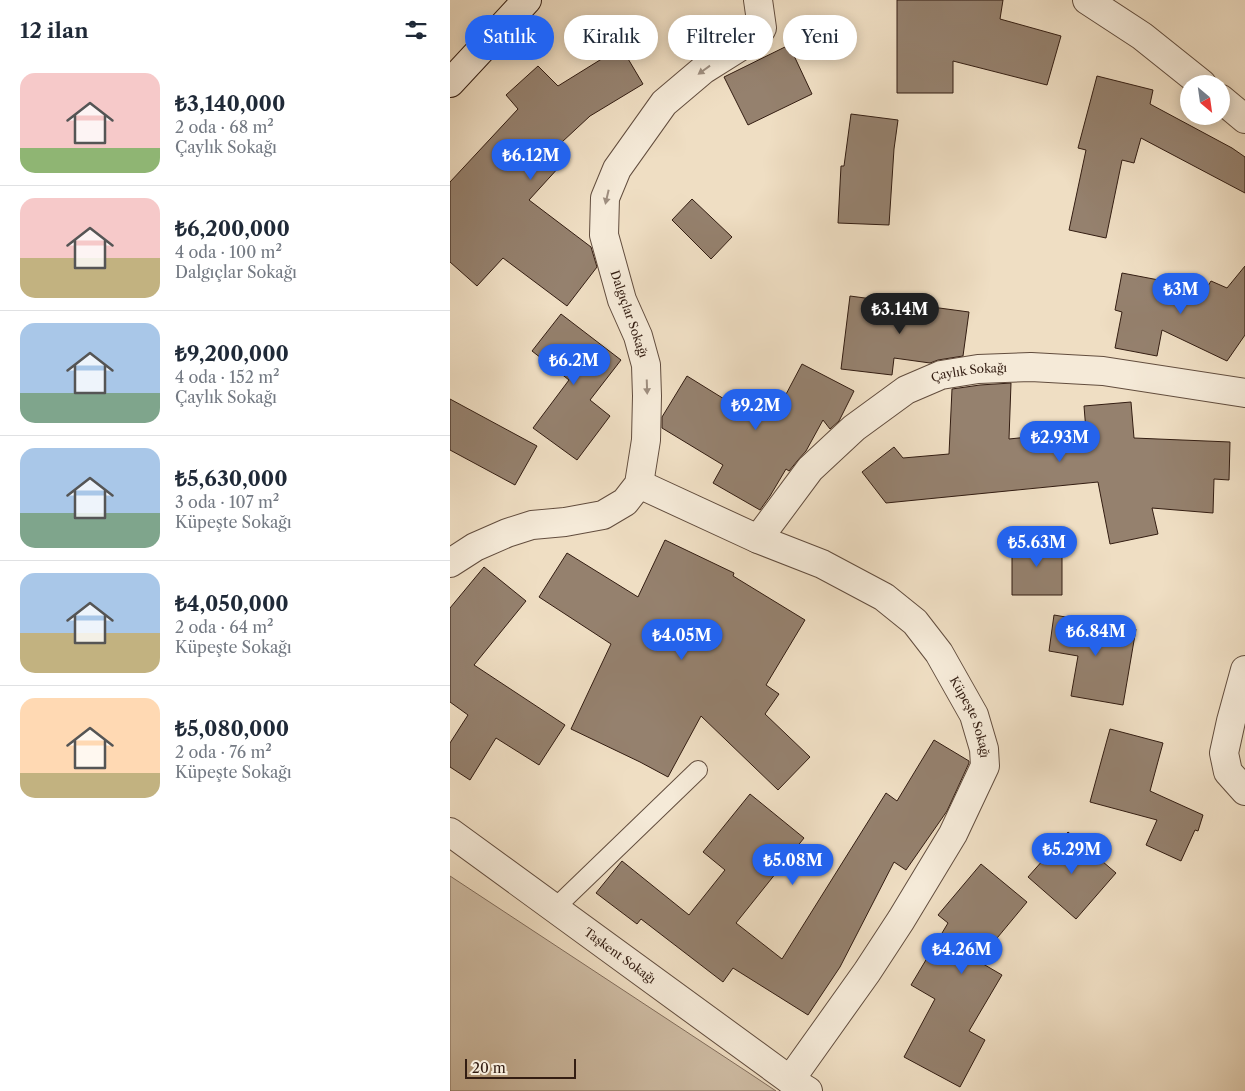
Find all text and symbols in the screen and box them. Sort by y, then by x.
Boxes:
chip: Satılık [465,15,554,60]
chip: Kiralık [564,15,658,60]
chip: Filtreler [668,15,773,60]
chip: Yeni [783,15,857,60]
icon: filters [402,16,430,44]
text: 12 ilan [20,18,89,43]
one-way arrow [698,65,711,76]
north arrow [1180,75,1230,125]
map controls [1180,75,1230,125]
text: ₺3,140,000 [175,91,285,116]
icon: home [60,93,120,153]
text: 2 oda · 68 m² [175,117,274,137]
text: Çaylık Sokağı [175,137,277,157]
pin: ₺6.12M [490,138,572,181]
text: ₺6.12M [503,145,559,165]
one-way arrow [603,190,611,205]
text: ₺6,200,000 [175,216,290,241]
icon: home [60,218,120,278]
text: 4 oda · 100 m² [175,242,282,262]
text: Dalgıçlar Sokağı [175,262,297,282]
street label: Dalgıçlar Sokağı [608,268,652,360]
pin: ₺3M [1157,272,1205,315]
text: ₺3M [1163,279,1199,299]
pin: ₺3.14M [859,292,941,335]
text: ₺3.14M [872,299,928,319]
text: ₺9,200,000 [175,341,289,366]
icon: home [60,343,120,403]
pin: ₺6.2M [539,344,609,386]
text: ₺6.2M [549,350,599,370]
street label: Çaylık Sokağı [929,360,1008,385]
text: 4 oda · 152 m² [175,367,280,387]
one-way arrow [643,380,651,396]
text: Çaylık Sokağı [175,387,277,407]
pin: ₺9.2M [721,388,791,431]
text: ₺9.2M [732,395,780,415]
pin: ₺2.93M [1019,420,1101,463]
text: ₺2.93M [1031,427,1089,447]
text: ₺5,630,000 [175,466,288,491]
icon: home [60,468,120,528]
text: 3 oda · 107 m² [175,492,279,512]
text: Küpeşte Sokağı [175,512,292,532]
pin: ₺5.63M [996,526,1078,568]
text: ₺5.63M [1008,532,1066,552]
text: ₺4,050,000 [175,591,289,616]
icon: home [60,593,120,653]
pin: ₺6.84M [1055,614,1137,657]
text: 2 oda · 64 m² [175,617,274,637]
pin: ₺4.05M [641,618,723,661]
text: ₺6.84M [1066,621,1126,641]
text: ₺4.05M [653,625,711,645]
text: Küpeşte Sokağı [175,637,292,657]
street label: Küpeşte Sokağı [947,674,993,759]
text: ₺5,080,000 [175,716,289,741]
icon: home [60,718,120,778]
text: 2 oda · 76 m² [175,742,272,762]
text: Küpeşte Sokağı [175,762,292,782]
pin: ₺5.29M [1031,832,1113,875]
text: ₺5.29M [1043,839,1101,859]
pin: ₺5.08M [752,844,834,886]
text: ₺5.08M [763,850,823,870]
street label: Taşkent Sokağı [581,924,659,987]
pin: ₺4.26M [921,932,1003,975]
text: ₺4.26M [932,939,992,959]
scale bar [465,1056,576,1079]
text: 20 m [472,1059,506,1077]

